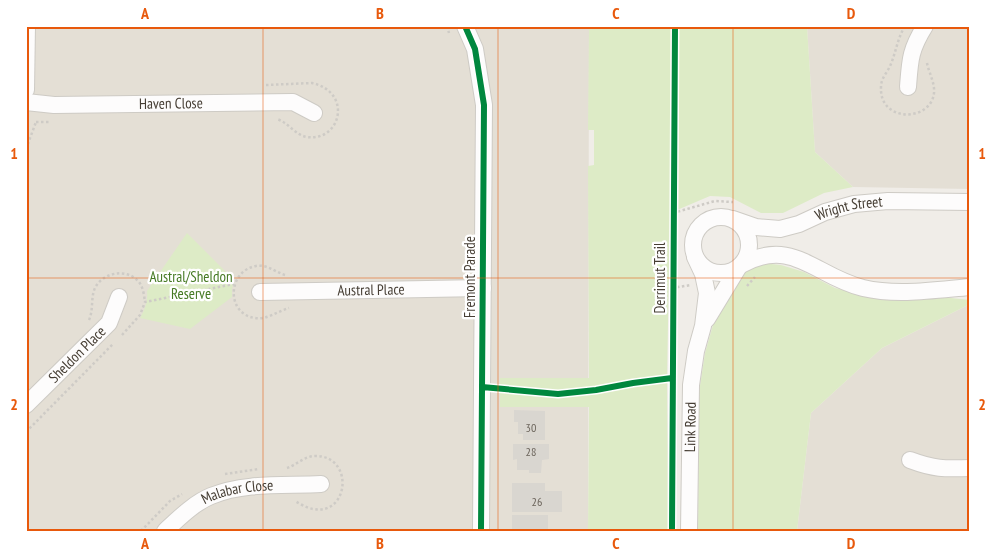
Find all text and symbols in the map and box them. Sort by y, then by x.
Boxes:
text: A [140,3,150,23]
text: B [376,3,384,23]
text: C [612,3,620,23]
text: D [847,3,856,23]
street label: Haven Close [139,93,203,113]
text: 1 [10,143,18,163]
text: 1 [978,143,986,163]
street label: Wright Street [812,192,883,224]
street label: Fremont Parade [460,236,479,318]
street label: Derrimut Trail [650,242,669,314]
park label: Austral/Sheldon Reserve [149,267,233,303]
street label: Austral Place [337,279,405,300]
street label: Sheldon Place [44,322,110,386]
text: 2 [10,394,18,414]
text: 2 [978,394,986,414]
street label: Link Road [680,402,700,452]
house number: 30 [526,420,536,435]
house number: 28 [526,444,536,459]
street label: Malabar Close [198,475,274,508]
house number: 26 [532,494,542,509]
text: A [140,533,150,553]
text: B [376,533,384,553]
text: C [612,533,620,553]
text: D [847,533,856,553]

